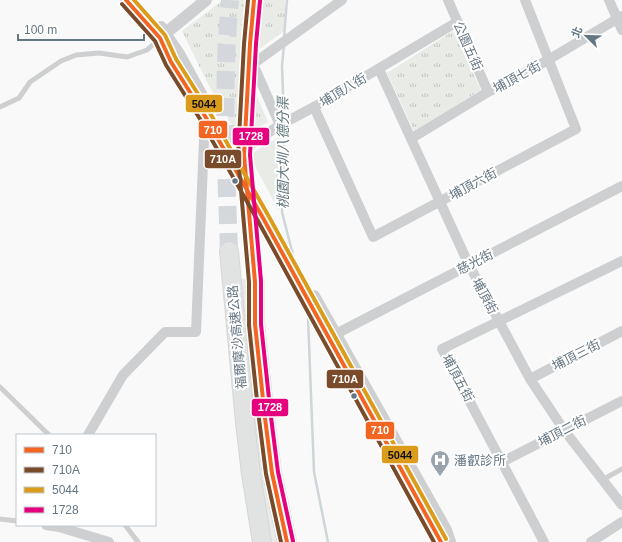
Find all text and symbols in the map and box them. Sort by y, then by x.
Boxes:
scale bar [18,16,144,42]
north arrow [566,16,606,56]
street label: 公園五街 [451,19,485,73]
text: 100 m [24,23,57,37]
text: 北 [569,25,584,39]
street label: 埔頂七街 [491,58,543,96]
street label: 埔頂八街 [317,70,369,110]
line badge: 5044 [185,94,223,113]
water label: 桃園大圳八德分渠 [275,95,291,209]
text: 5044 [192,98,217,110]
line badge: 710 [198,120,228,139]
text: 710 [204,124,222,136]
line badge: 1728 [232,127,270,146]
text: 1728 [239,130,263,142]
line badge: 710A [204,149,242,169]
text: 710A [210,153,236,165]
street label: 埔頂六街 [447,165,499,203]
unlabelled marker [230,176,240,186]
street label: 慈光街 [454,246,496,278]
street label: 埔頂街 [469,275,501,317]
street label: 福爾摩沙高速公路 [225,285,249,389]
street label: 埔頂三街 [549,337,603,373]
street label: 埔頂五街 [439,352,477,404]
line badge: 710A [326,369,364,389]
text: 710A [332,373,358,385]
unlabelled marker [349,391,359,401]
line badge: 1728 [251,398,289,417]
text: 1728 [258,401,282,413]
street label: 埔頂二街 [535,413,589,449]
line badge: 710 [365,421,395,440]
text: 710 [371,424,389,436]
legend [16,434,156,526]
text: 710 [52,443,72,457]
line badge: 5044 [381,445,419,464]
text: 5044 [388,449,413,461]
hospital icon: 潘叡診所 [429,449,451,477]
place label: 潘叡診所 [454,453,506,468]
text: 710A [52,463,80,477]
text: 5044 [52,483,79,497]
text: 1728 [52,503,79,517]

